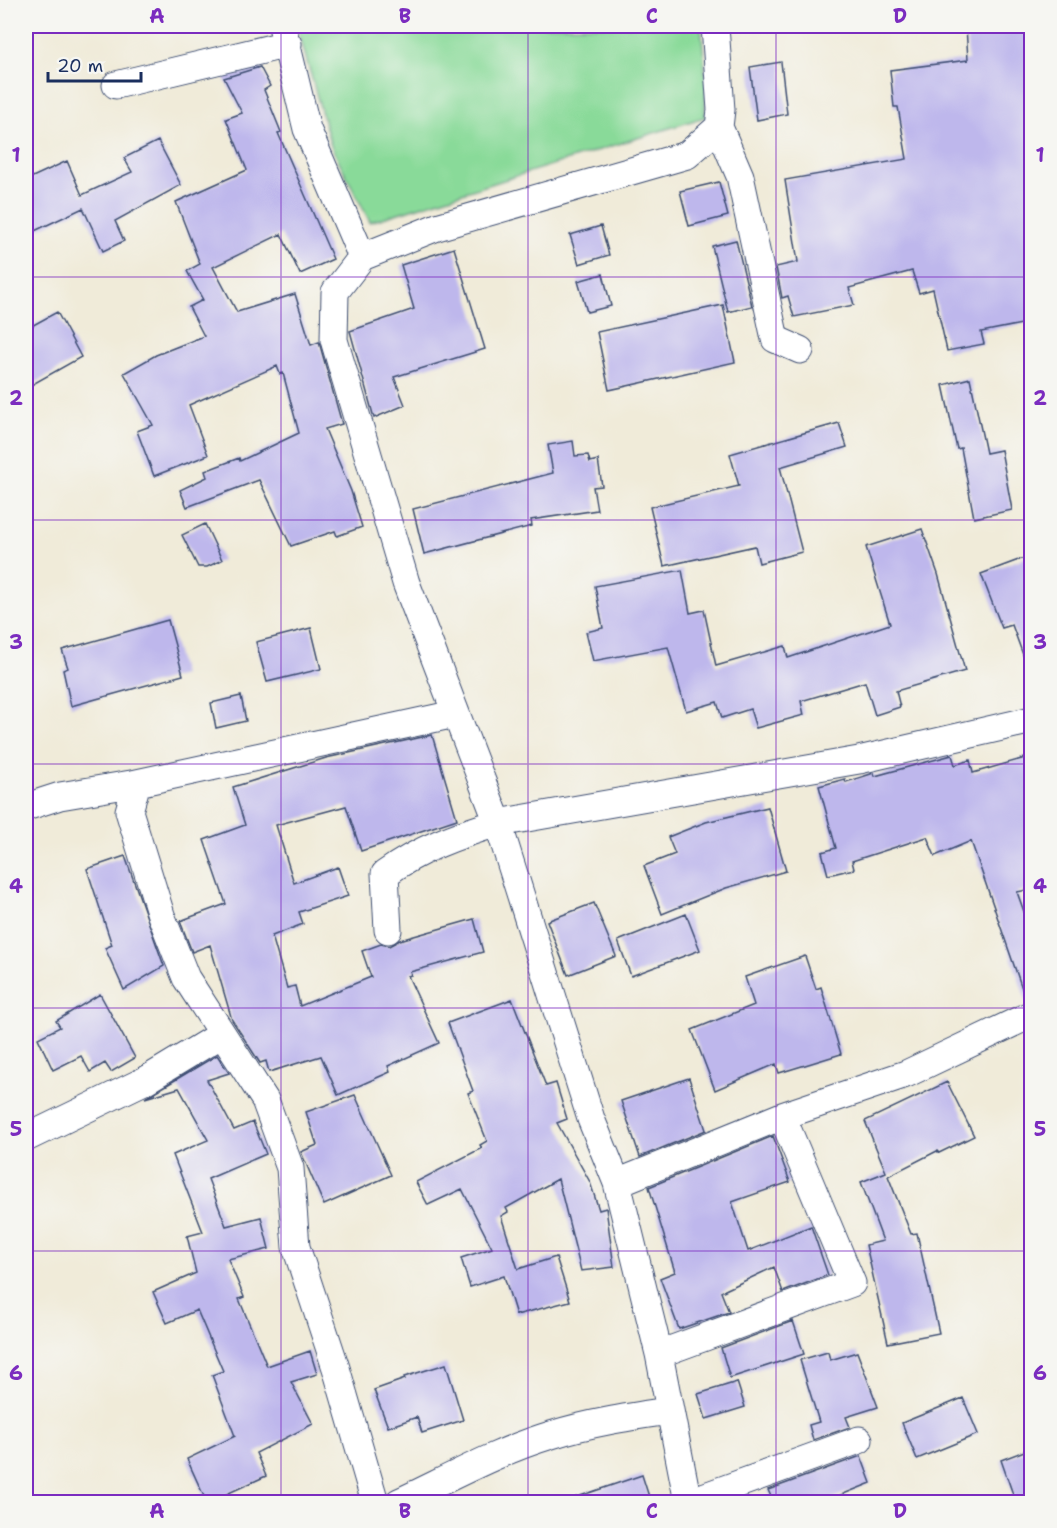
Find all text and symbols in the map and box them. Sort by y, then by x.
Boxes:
text: A [149,3,165,29]
text: B [399,3,411,29]
text: C [646,3,658,29]
text: D [893,3,907,29]
scale bar [48,45,141,83]
text: 20 m [57,54,103,78]
text: 1 [11,142,21,168]
text: 1 [1035,142,1045,168]
text: 2 [9,385,23,411]
text: 2 [1033,385,1047,411]
text: 3 [9,629,23,655]
text: 3 [1033,629,1047,655]
text: 4 [9,873,23,899]
text: 4 [1033,873,1047,899]
text: 5 [10,1116,22,1142]
text: 5 [1034,1116,1046,1142]
text: 6 [9,1360,23,1386]
text: 6 [1033,1360,1047,1386]
text: A [149,1498,165,1524]
text: B [399,1498,411,1524]
text: C [646,1498,658,1524]
text: D [893,1498,907,1524]

